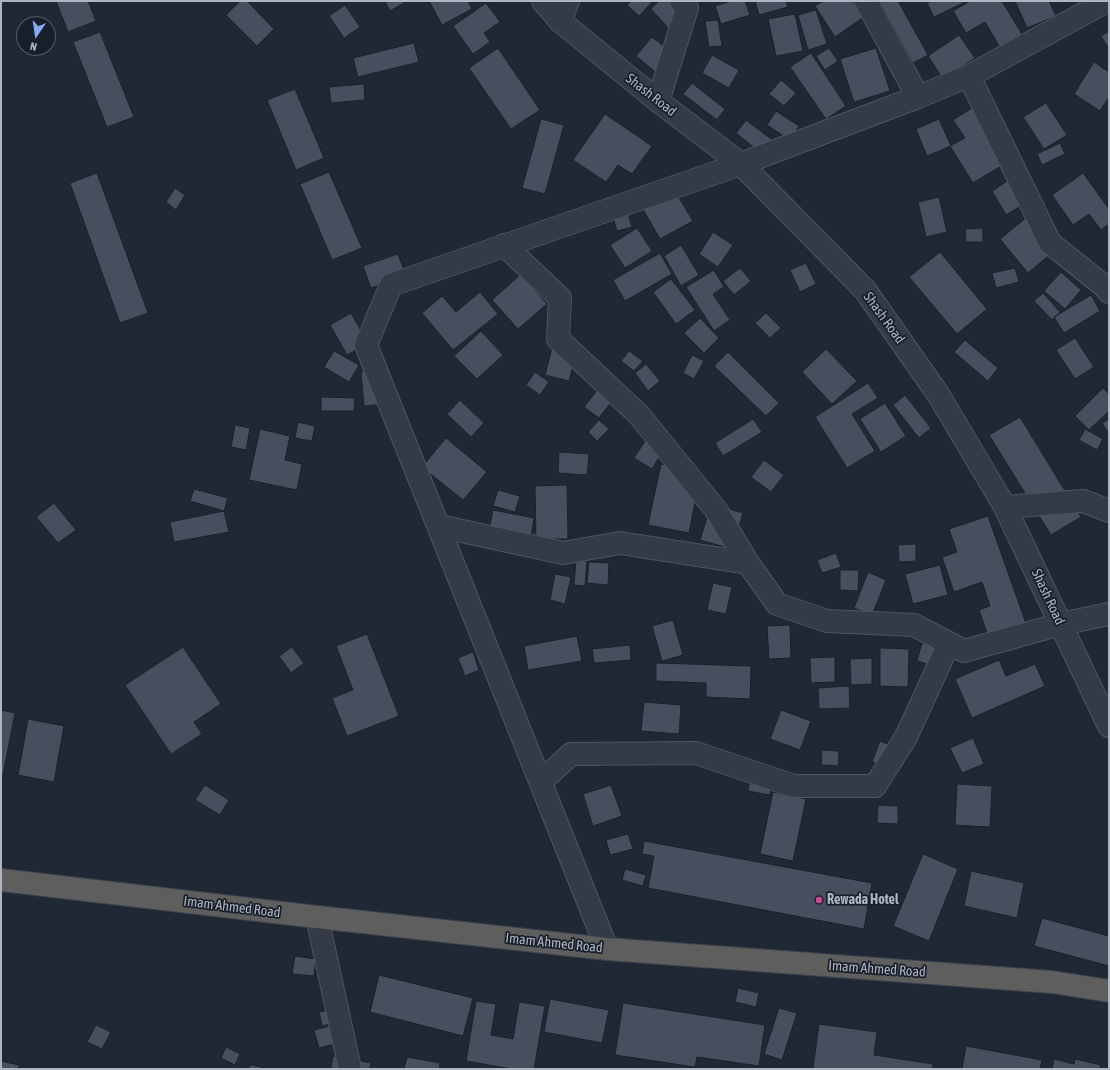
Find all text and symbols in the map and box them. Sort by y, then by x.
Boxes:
north arrow [16,16,56,56]
text: N [29,40,38,53]
street label: Shash Road [622,70,680,120]
street label: Shash Road [860,289,908,347]
street label: Shash Road [1028,566,1068,628]
place label: Rewada Hotel [827,892,899,908]
street label: Imam Ahmed Road [183,893,281,921]
marker: Rewada Hotel [814,895,824,905]
street label: Imam Ahmed Road [505,930,603,956]
street label: Imam Ahmed Road [828,957,926,981]

